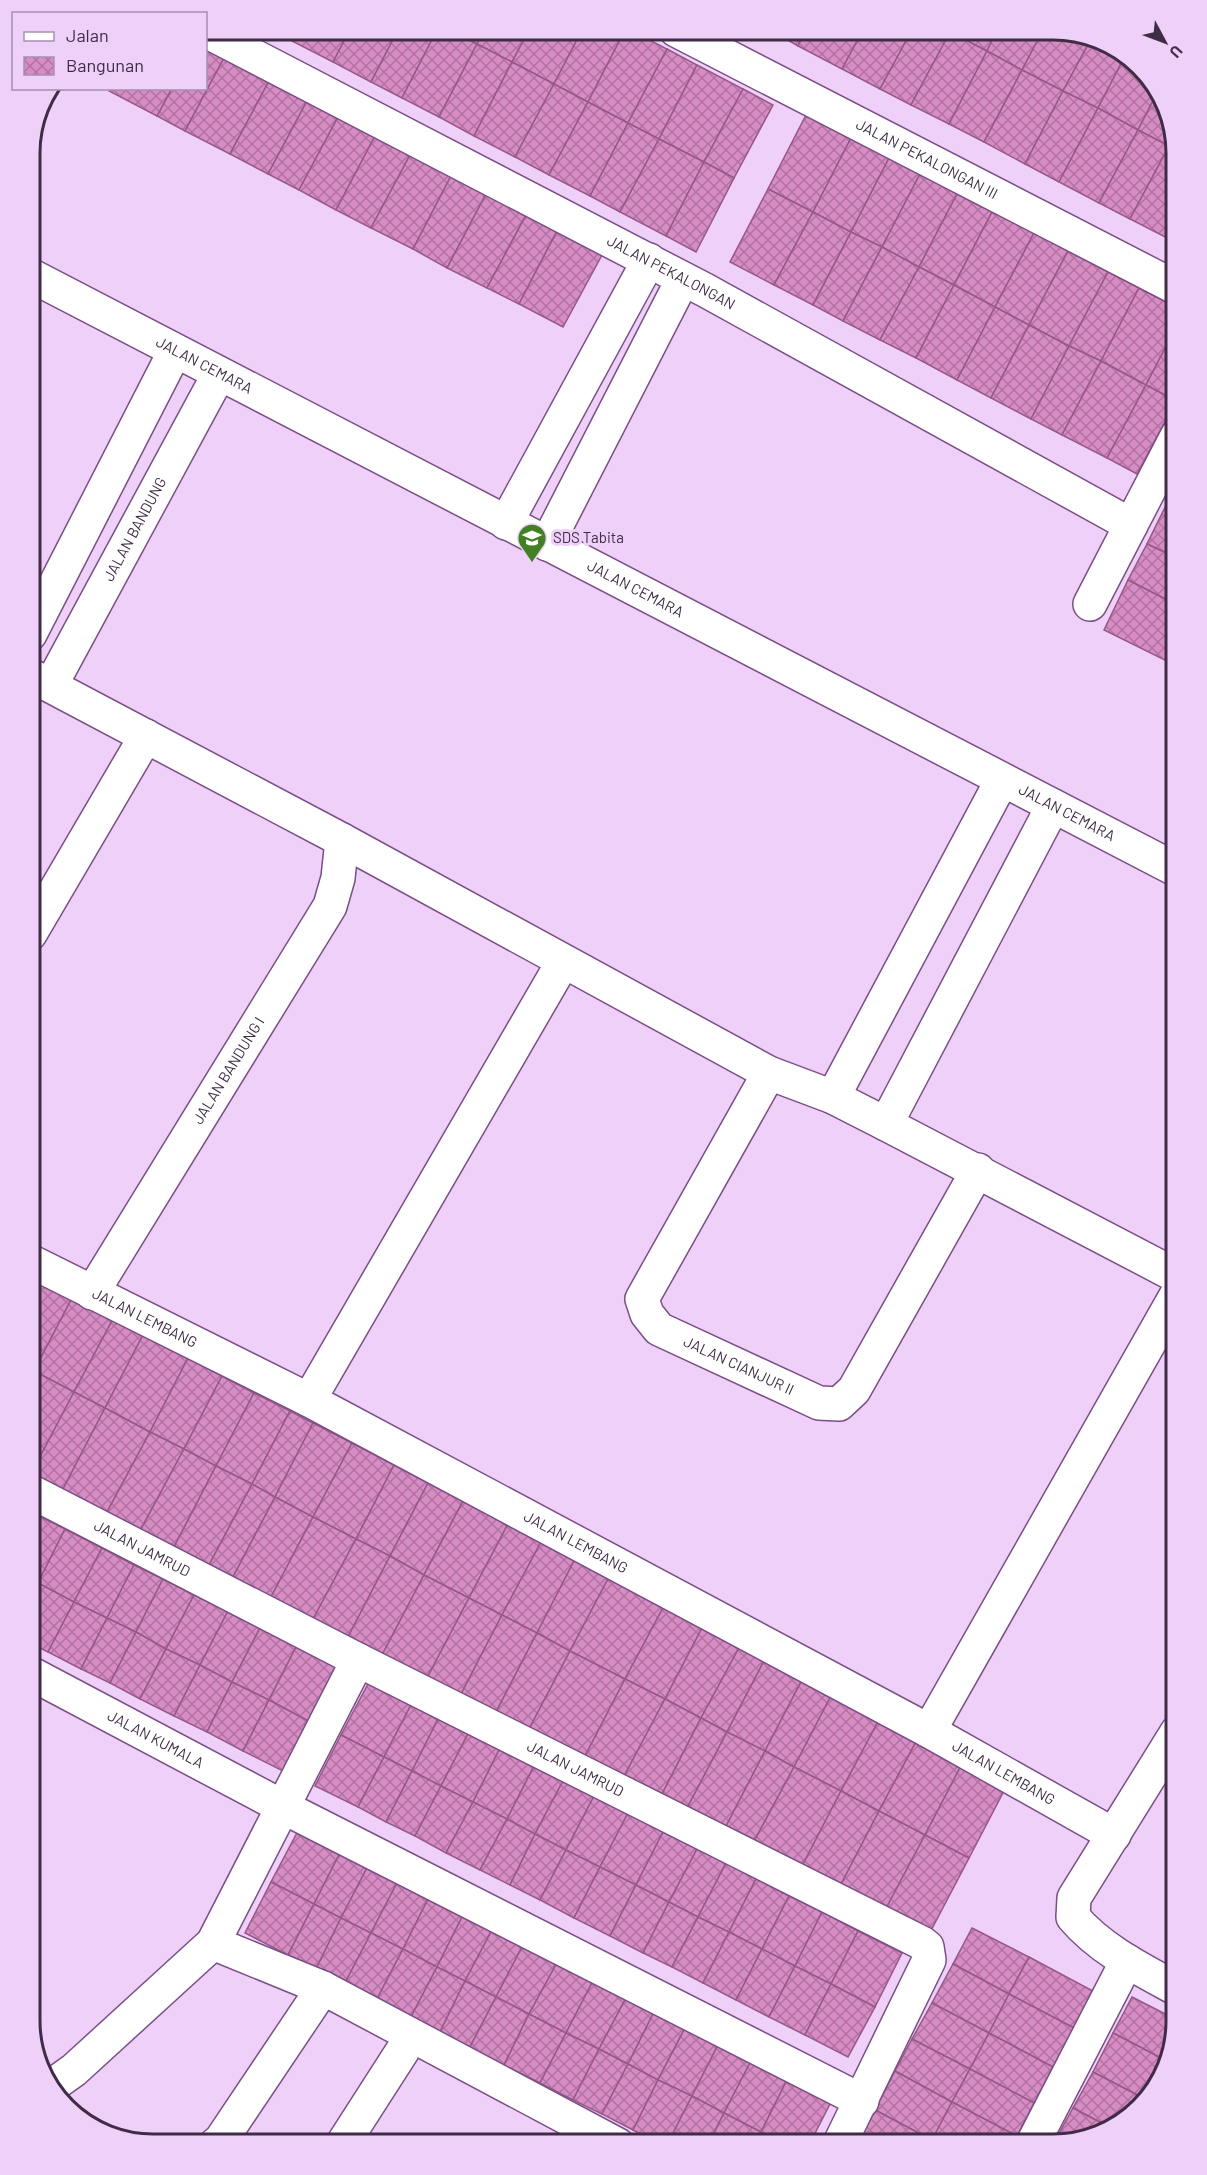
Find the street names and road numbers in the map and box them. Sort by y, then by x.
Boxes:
street label: JALAN PEKALONGAN III [853,114,1001,202]
street label: JALAN PEKALONGAN [604,231,739,313]
street label: JALAN CEMARA [153,332,256,397]
street label: JALAN BANDUNG [99,474,170,584]
street label: JALAN CEMARA [585,556,687,621]
street label: JALAN CEMARA [1016,780,1118,844]
street label: JALAN BANDUNG I [188,1013,268,1127]
street label: JALAN LEMBANG [90,1284,200,1351]
street label: JALAN CIANJUR II [681,1332,797,1398]
street label: JALAN LEMBANG [521,1506,631,1576]
street label: JALAN JAMRUD [91,1516,194,1580]
street label: JALAN KUMALA [105,1706,207,1771]
street label: JALAN JAMRUD [524,1736,627,1800]
street label: JALAN LEMBANG [949,1736,1058,1808]

